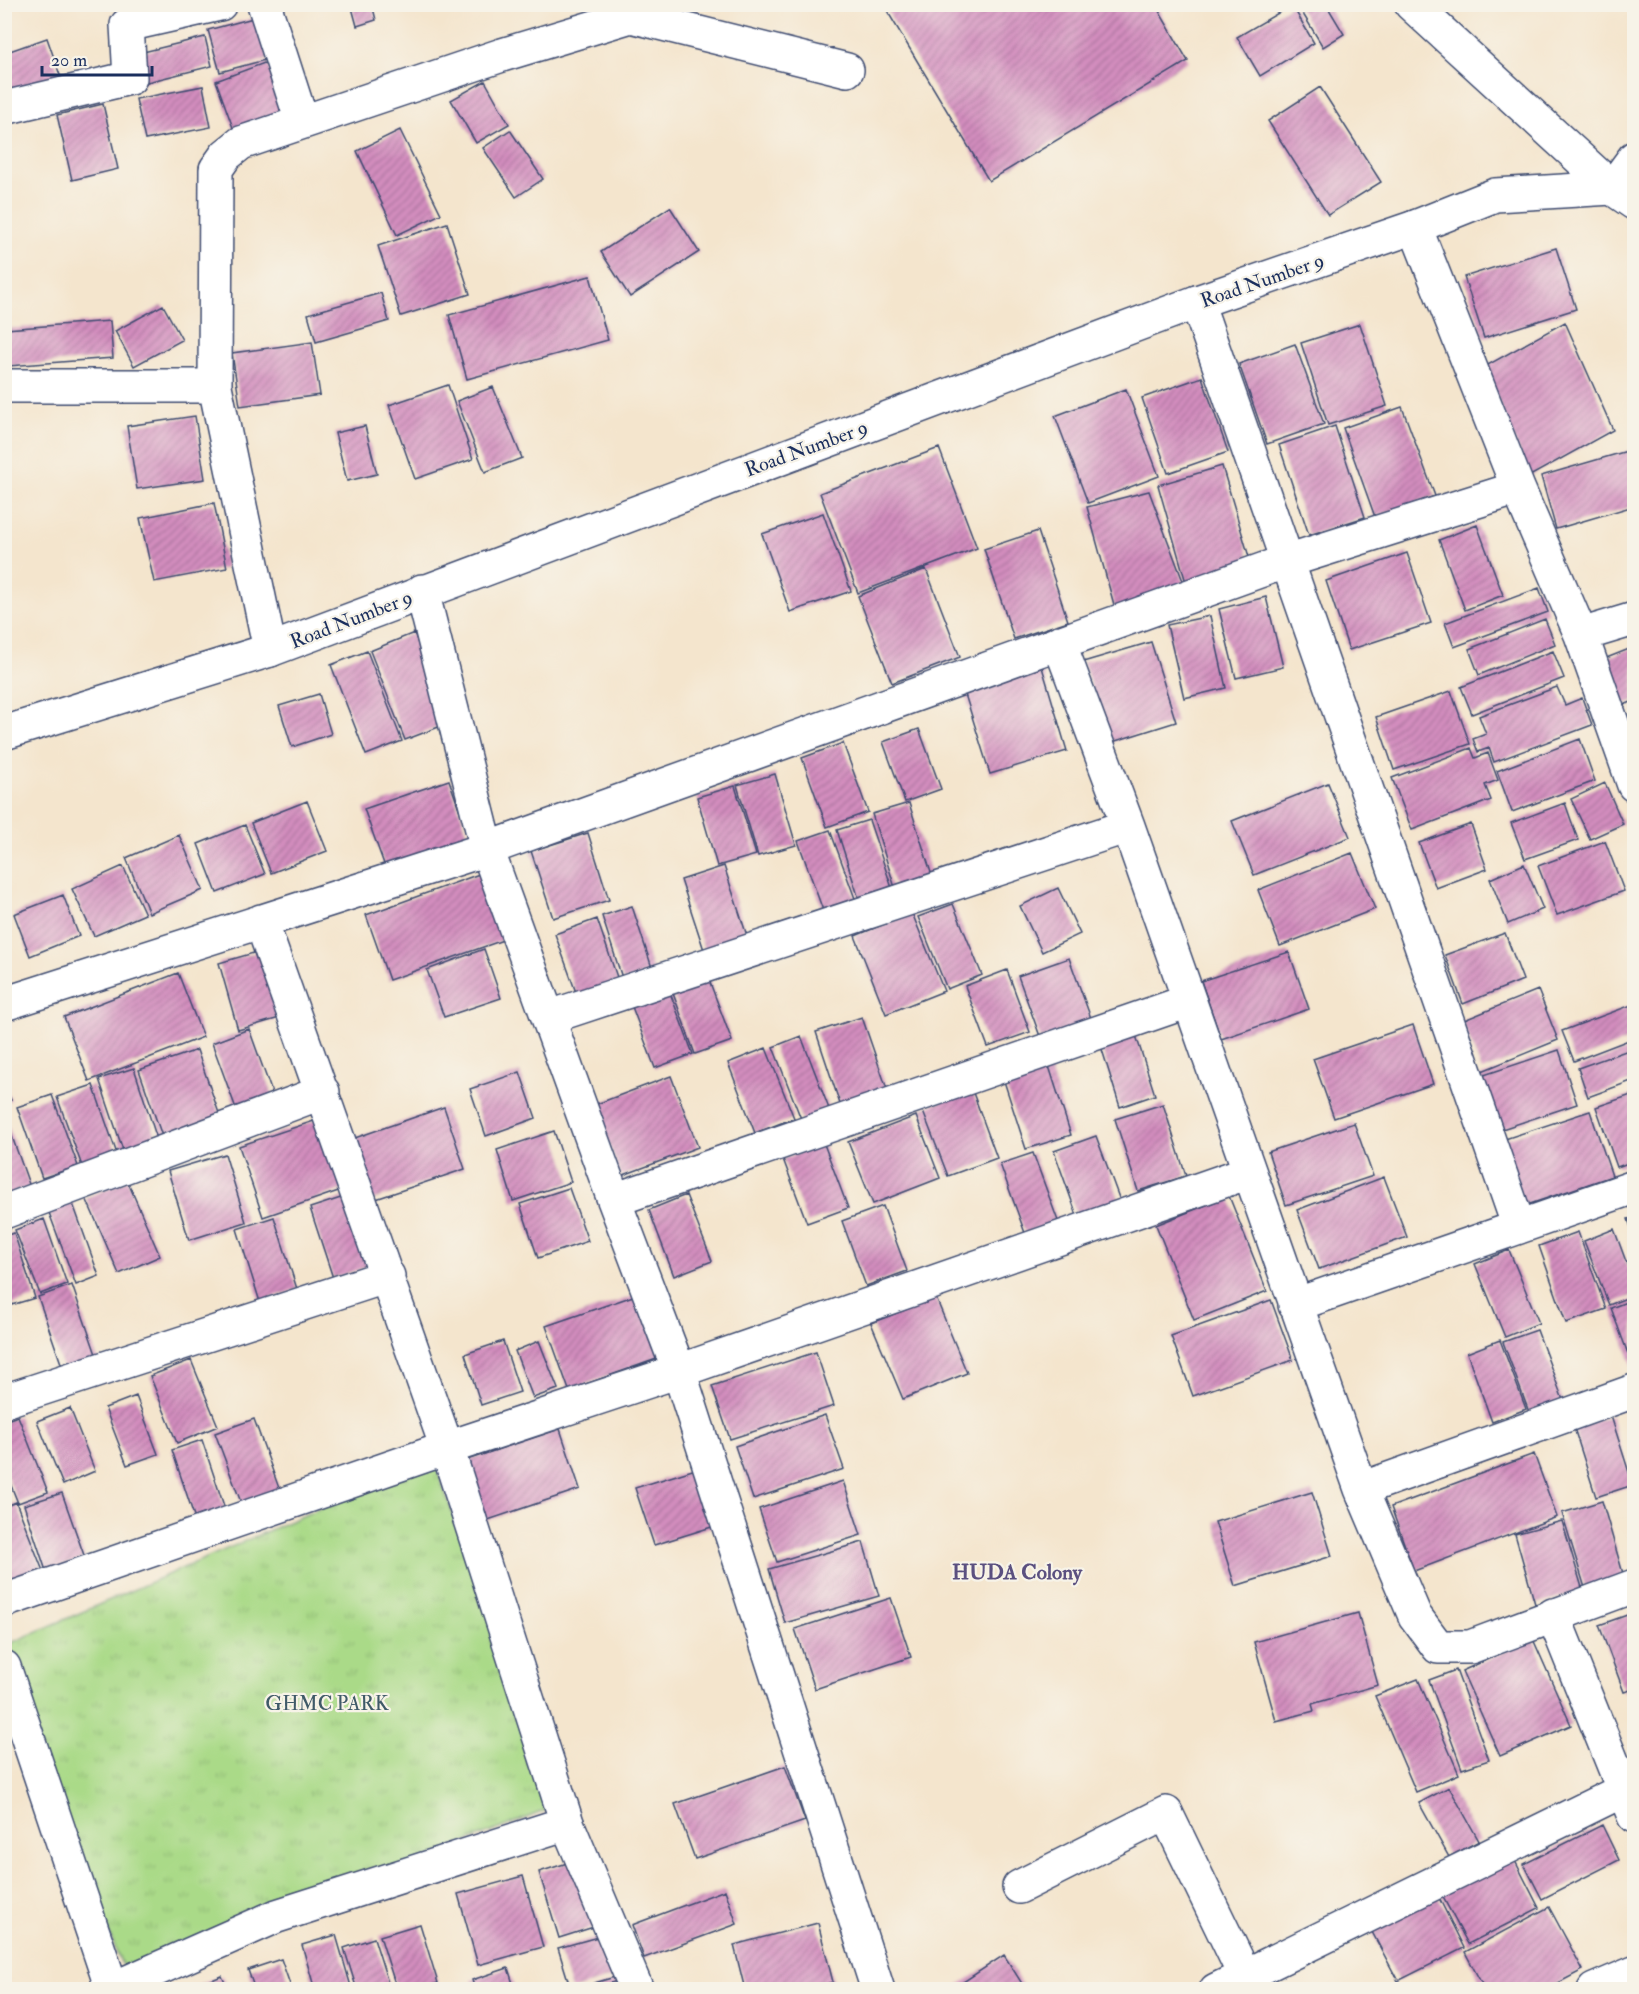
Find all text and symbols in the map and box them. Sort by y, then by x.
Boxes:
scale bar [42,39,152,77]
text: 20 m [51,49,87,72]
street label: Road Number 9 [1197,248,1327,313]
street label: Road Number 9 [741,415,871,482]
street label: Road Number 9 [286,585,416,654]
district label: HUDA Colony [952,1559,1083,1586]
park label: GHMC PARK [265,1691,390,1716]

